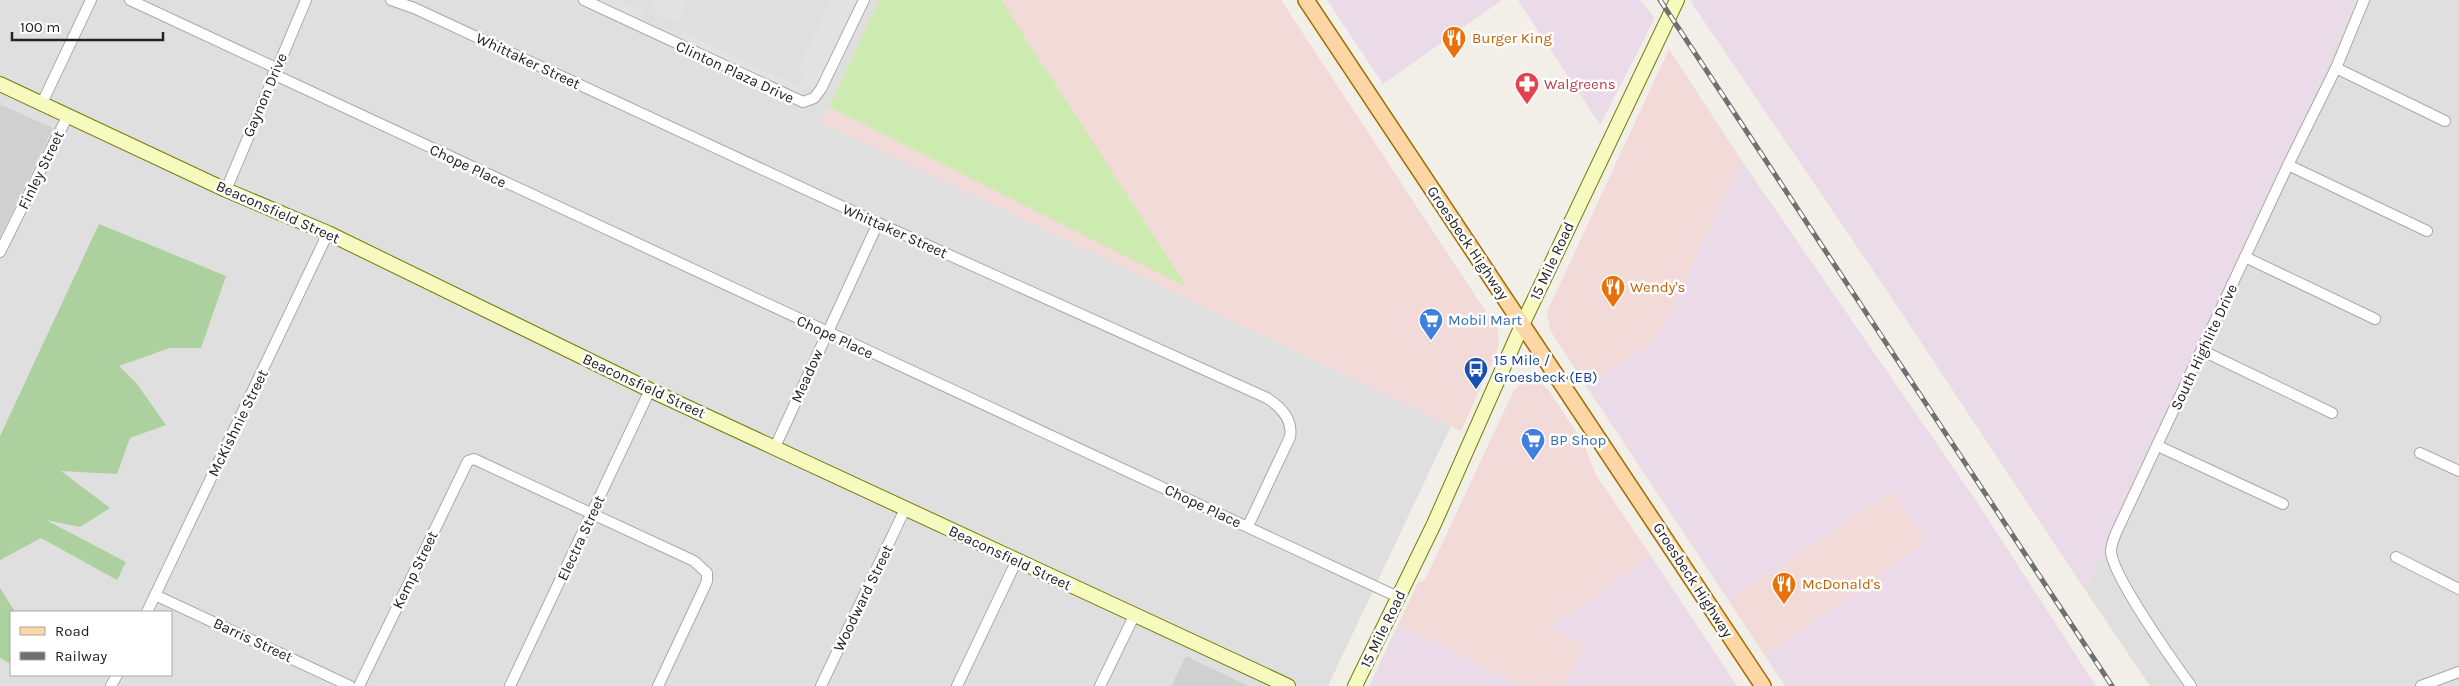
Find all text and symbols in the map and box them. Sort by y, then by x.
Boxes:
scale bar [12,10,164,42]
text: 100 m [20,18,60,36]
restaurant icon: Burger King [1441,25,1467,59]
street label: Whittaker Street [473,29,583,93]
place label: Burger King [1472,29,1552,47]
street label: Clinton Plaza Drive [673,37,797,107]
street label: Gaynon Drive [239,50,291,140]
pharmacy icon: Walgreens [1514,71,1540,105]
place label: Walgreens [1544,75,1616,93]
street label: Finley Street [14,128,68,212]
street label: Chope Place [427,140,509,192]
street label: Beaconsfield Street [213,177,343,247]
street label: Groesbeck Highway [1423,183,1513,303]
street label: Whittaker Street [840,200,951,262]
street label: 15 Mile Road [1526,219,1578,303]
restaurant icon: Wendy's [1600,274,1626,308]
place label: Wendy's [1630,278,1685,296]
street label: South Highlite Drive [2167,281,2241,413]
supermarket icon: Mobil Mart [1418,307,1444,341]
street label: Chope Place [794,311,876,363]
place label: Mobil Mart [1448,311,1522,329]
street label: Meadow [787,346,827,406]
street label: Beaconsfield Street [580,350,709,422]
place label: 15 Mile / Groesbeck (EB) [1494,351,1598,386]
bus stop icon: 15 Mile / Groesbeck (EB) [1463,356,1489,390]
street label: McKishnie Street [204,366,272,479]
supermarket icon: BP Shop [1520,427,1546,461]
place label: BP Shop [1550,431,1606,449]
street label: Chope Place [1162,480,1244,532]
street label: Electra Street [553,492,609,584]
street label: Groesbeck Highway [1649,519,1737,641]
street label: Beaconsfield Street [946,522,1075,594]
street label: Kemp Street [388,528,442,612]
street label: Woodward Street [829,541,897,654]
restaurant icon: McDonald's [1771,571,1797,605]
place label: McDonald's [1802,575,1881,593]
street label: 15 Mile Road [1356,587,1410,671]
legend [10,611,172,676]
street label: Barris Street [210,614,296,666]
text: Road [55,622,90,640]
text: Railway [55,647,107,665]

